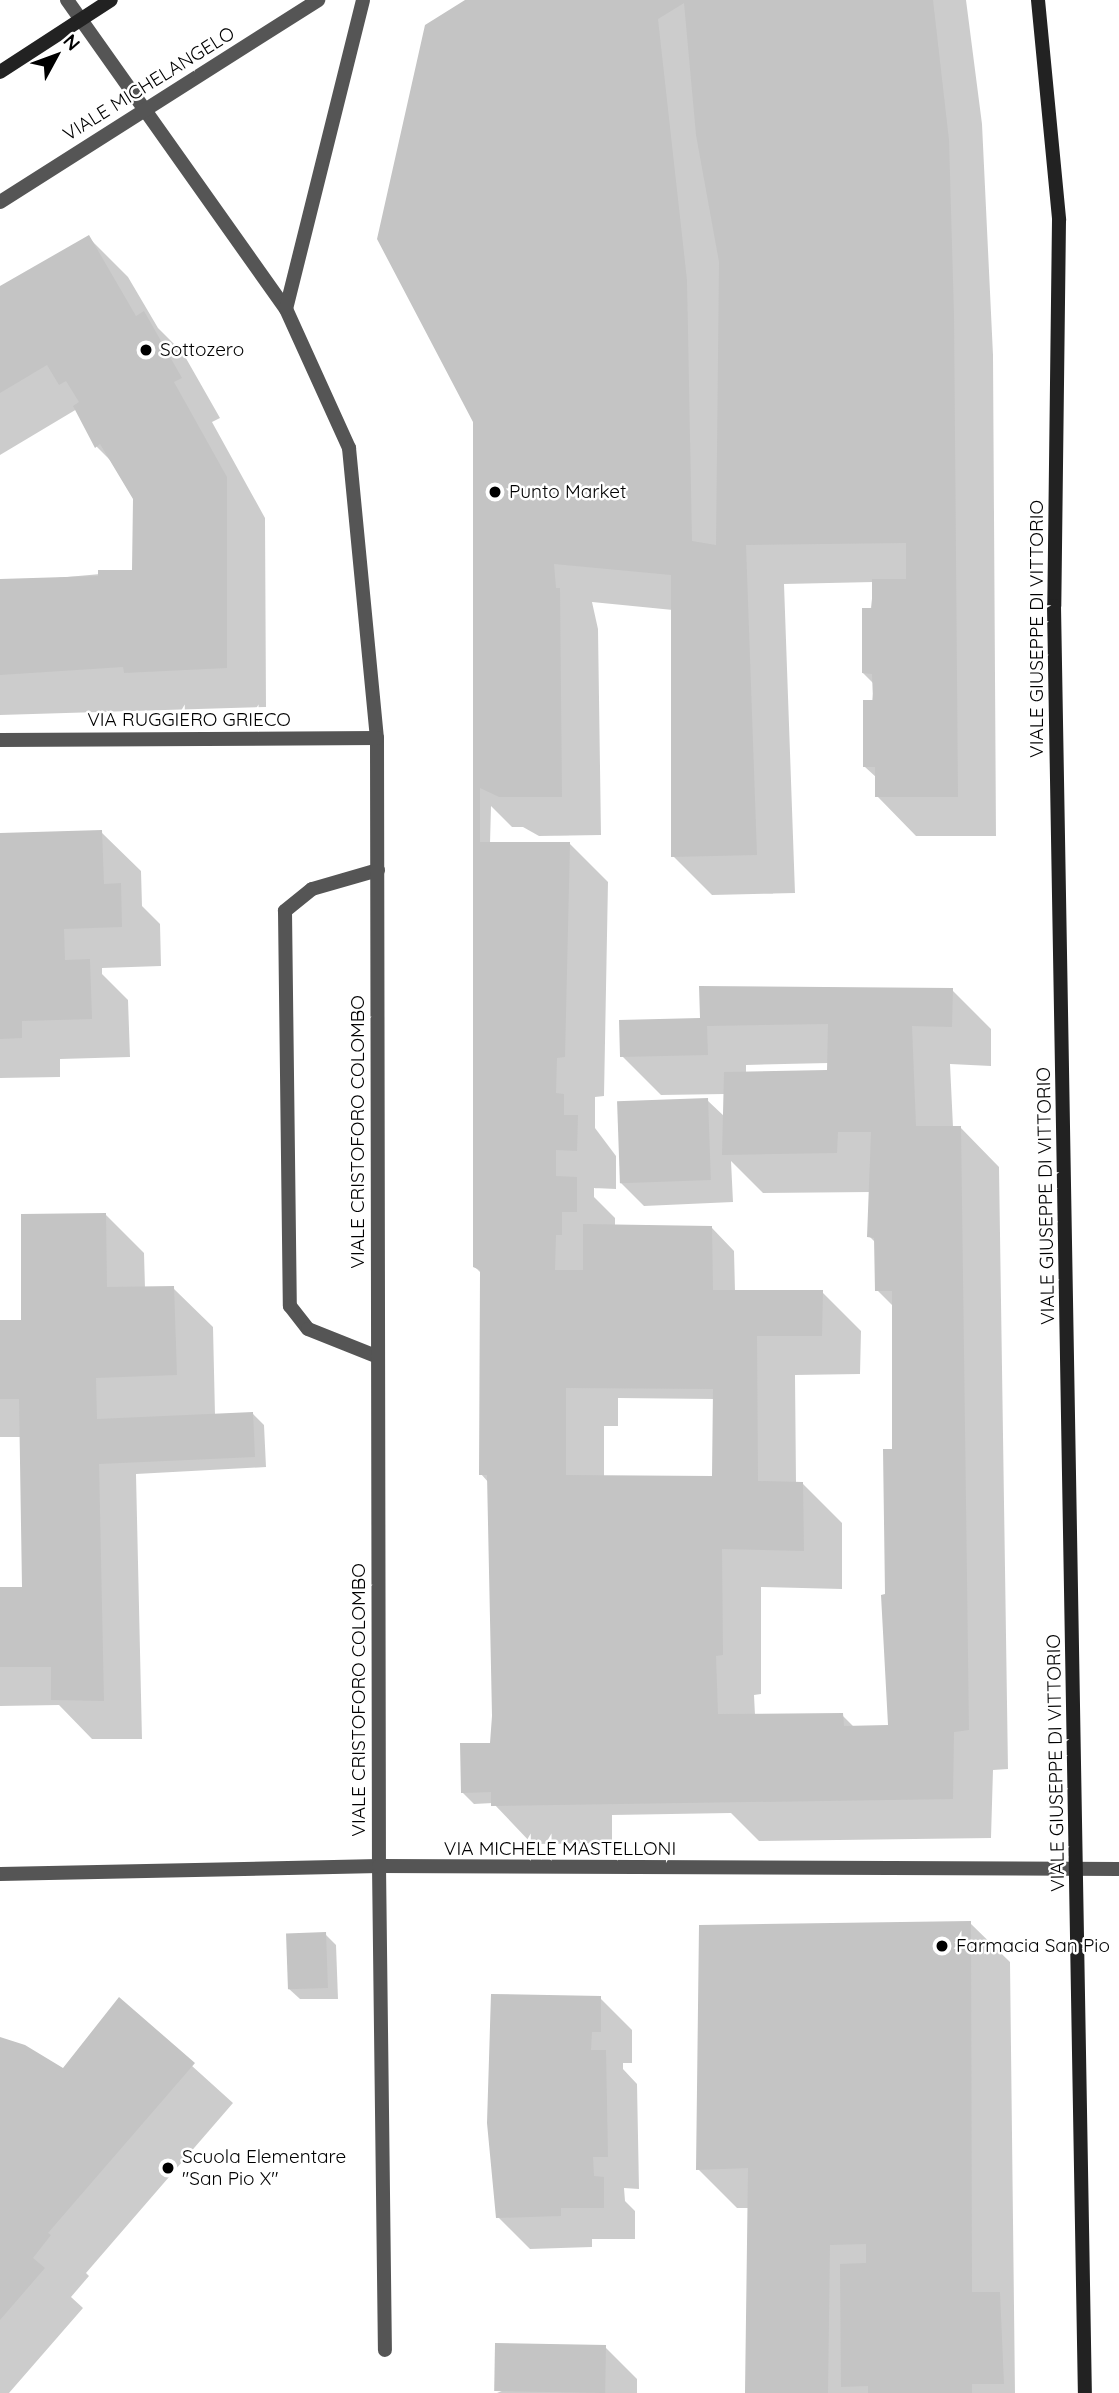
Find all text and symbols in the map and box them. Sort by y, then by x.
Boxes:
north arrow [21,21,91,91]
street label: VIALE MICHELANGELO [59,22,239,146]
place label: Sottozero [160,339,244,361]
marker: Sottozero [138,342,154,358]
place label: Punto Market [509,481,626,503]
marker: Punto Market [487,484,503,500]
street label: VIALE GIUSEPPE DI VITTORIO [1026,500,1048,758]
street label: VIA RUGGIERO GRIECO [87,709,291,731]
street label: VIALE CRISTOFORO COLOMBO [347,995,369,1269]
street label: VIALE GIUSEPPE DI VITTORIO [1032,1067,1060,1325]
street label: VIALE CRISTOFORO COLOMBO [348,1563,370,1837]
street label: VIALE GIUSEPPE DI VITTORIO [1042,1634,1070,1892]
street label: VIA MICHELE MASTELLONI [444,1838,676,1860]
place label: Farmacia San Pio [956,1935,1110,1957]
marker: Farmacia San Pio [934,1938,950,1954]
place label: Scuola Elementare "San Pio X" [182,2146,346,2190]
marker: Scuola Elementare "San Pio X" [160,2160,176,2176]

